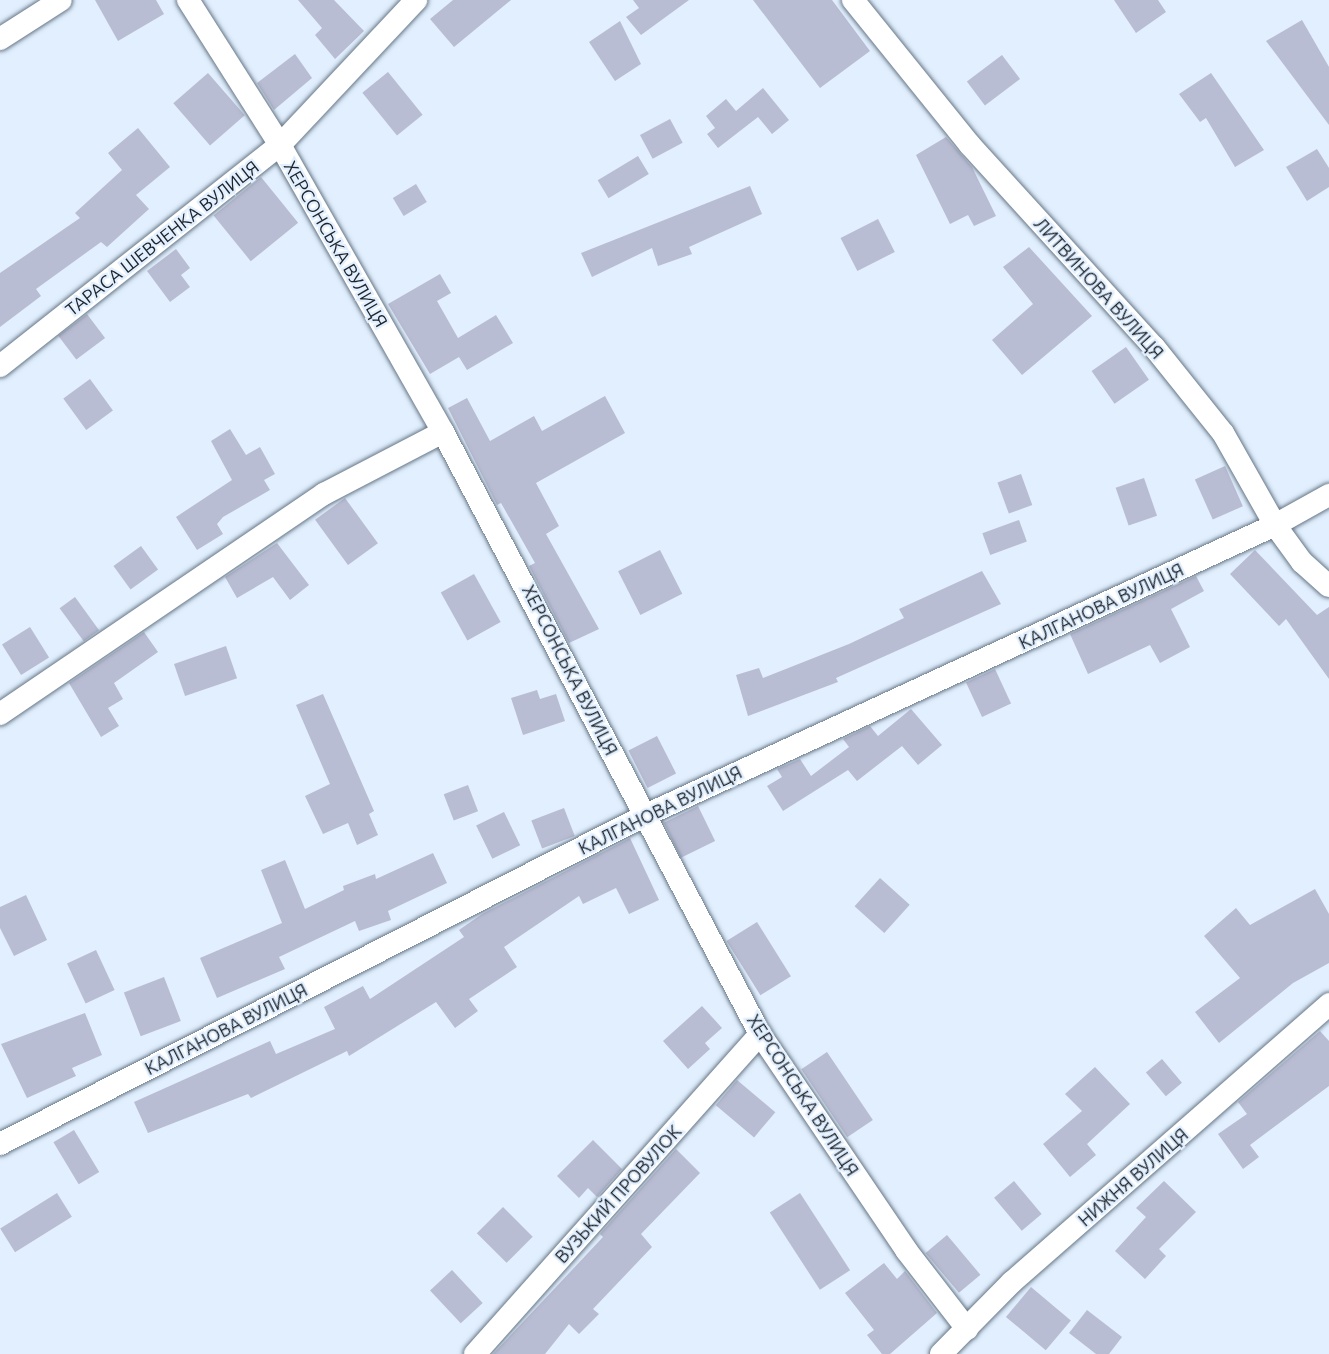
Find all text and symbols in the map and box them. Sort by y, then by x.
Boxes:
street label: ТАРАСА ШЕВЧЕНКА ВУЛИЦЯ [61,156,263,320]
street label: ХЕРСОНСЬКА ВУЛИЦЯ [280,157,392,331]
street label: ЛИТВИНОВА ВУЛИЦЯ [1030,213,1168,363]
street label: КАЛГАНОВА ВУЛИЦЯ [1015,558,1187,654]
street label: ХЕРСОНСЬКА ВУЛИЦЯ [518,581,622,759]
street label: КАЛГАНОВА ВУЛИЦЯ [575,761,745,859]
street label: КАЛГАНОВА ВУЛИЦЯ [141,979,311,1079]
street label: ХЕРСОНСЬКА ВУЛИЦЯ [743,1010,863,1180]
street label: ВУЗЬКИЙ ПРОВУЛОК [550,1121,686,1267]
street label: НИЖНЯ ВУЛИЦЯ [1074,1123,1192,1231]

